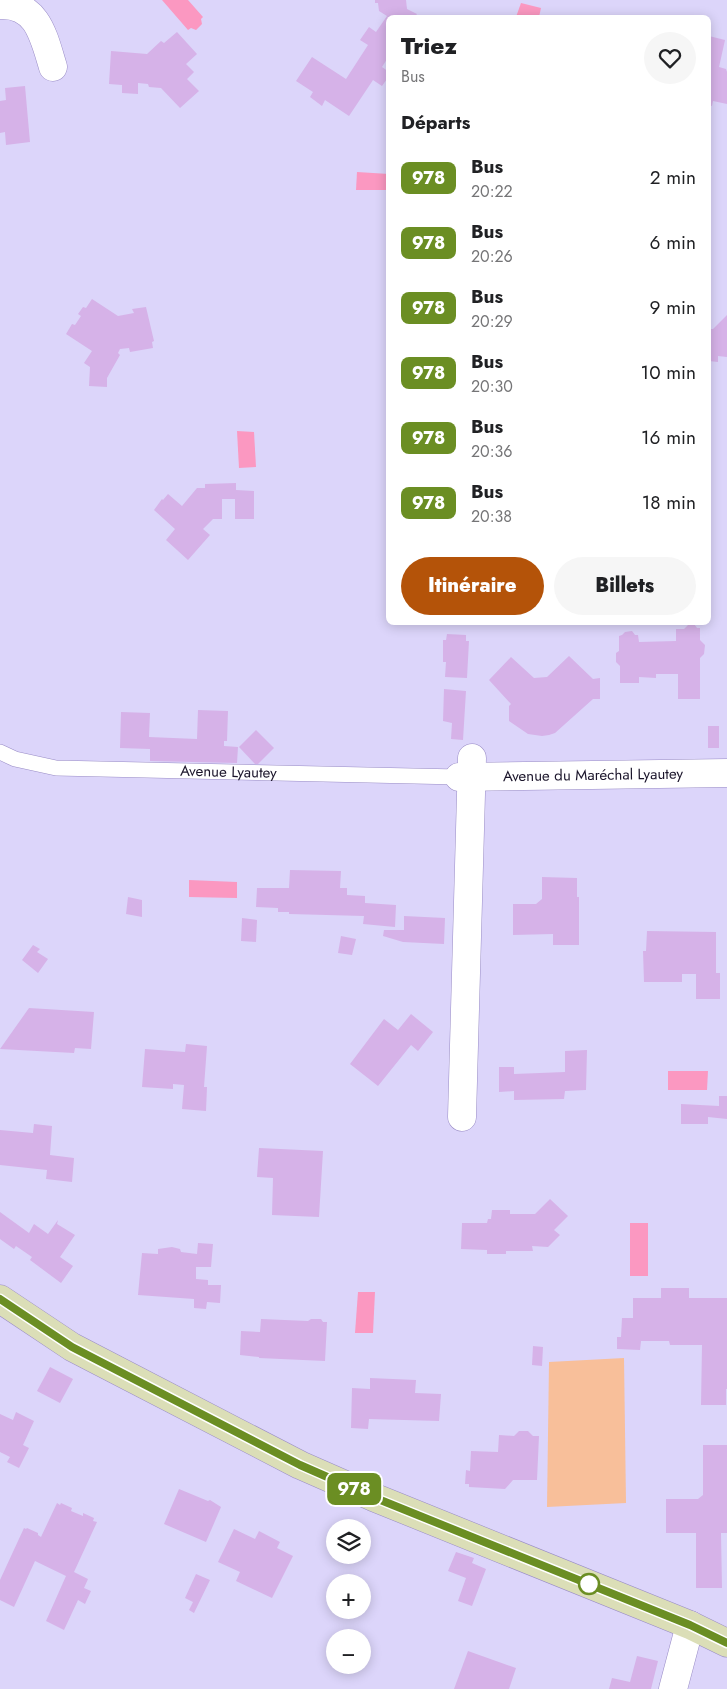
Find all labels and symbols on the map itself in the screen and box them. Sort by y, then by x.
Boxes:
street label: Avenue Lyautey [180,760,277,784]
street label: Avenue du Maréchal Lyautey [503,763,684,787]
line badge: 978 [325,1473,383,1505]
unlabelled marker [578,1573,600,1595]

